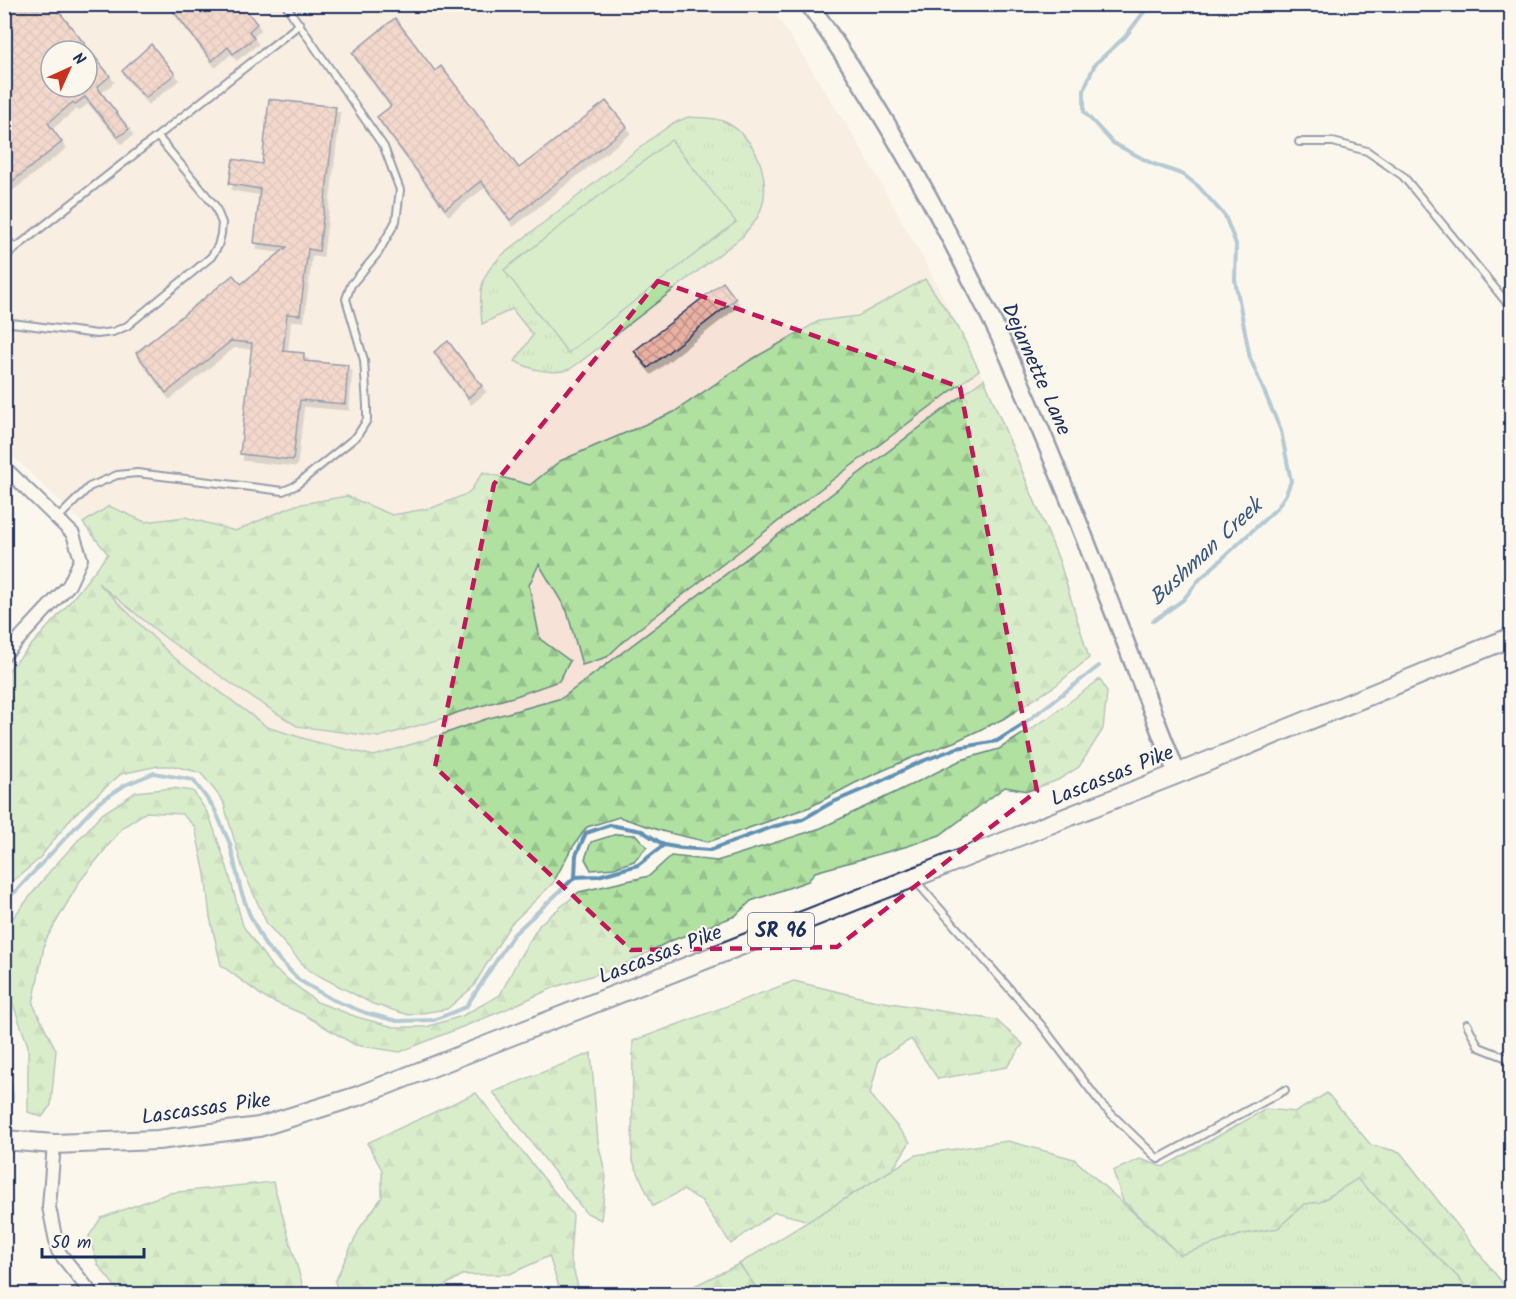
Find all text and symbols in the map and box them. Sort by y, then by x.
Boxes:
north arrow [39,39,99,99]
text: N [66,47,91,72]
street label: Dejarnette Lane [992,298,1080,442]
water label: Bushman Creek [1142,488,1274,615]
street label: Lascassas Pike [1046,736,1180,816]
road number: SR 96 [748,913,814,947]
street label: Lascassas Pike [594,916,728,994]
street label: Lascassas Pike [139,1084,274,1135]
scale bar [42,1221,144,1259]
text: 50 m [51,1229,91,1258]

